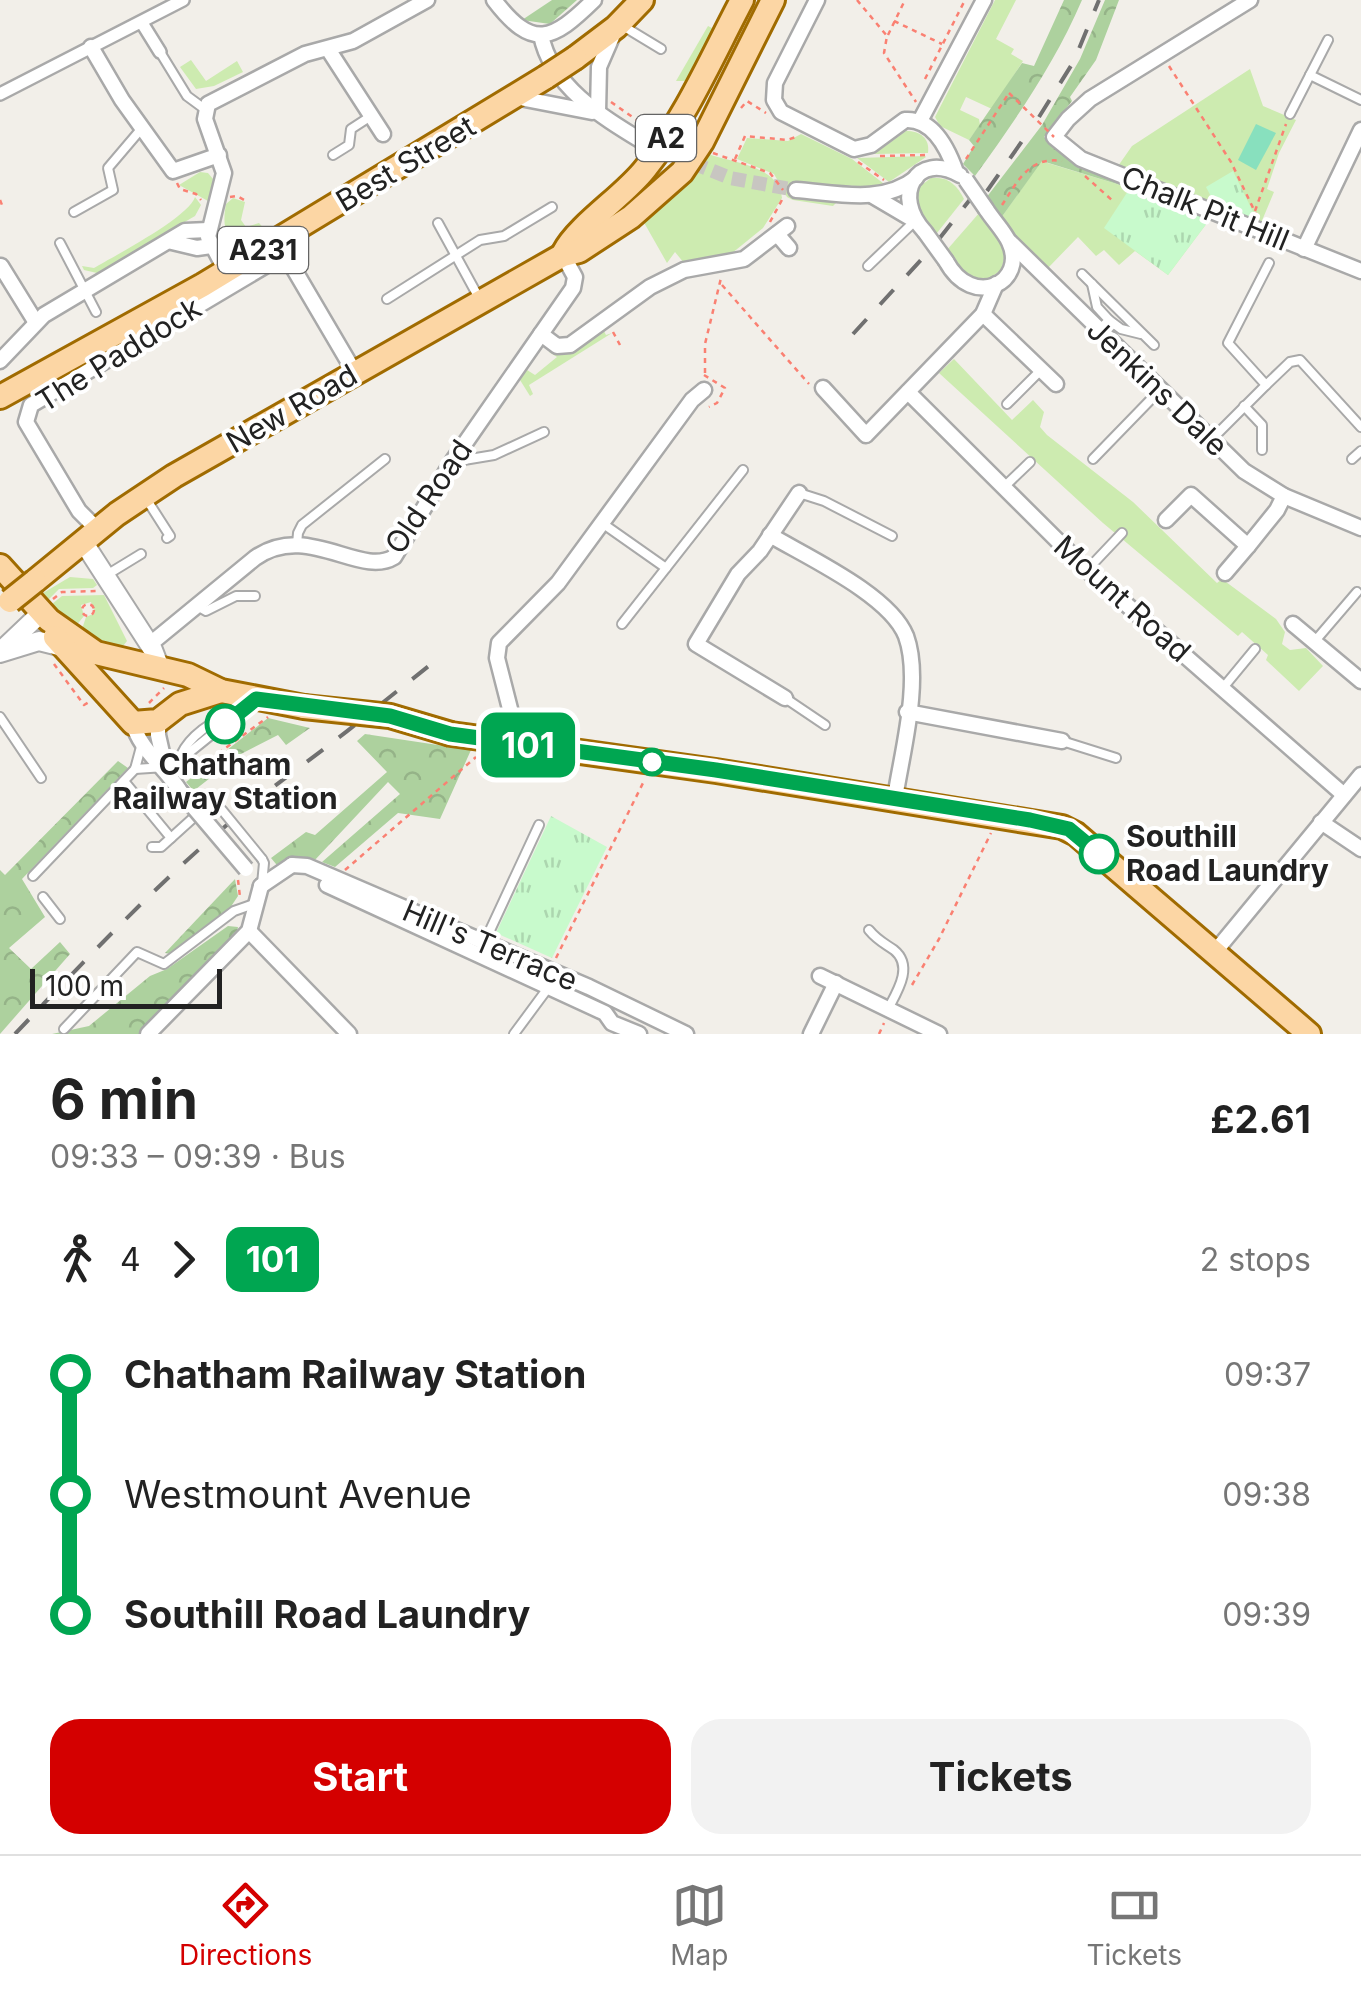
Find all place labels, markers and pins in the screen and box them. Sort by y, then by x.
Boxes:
marker: Chatham Railway Station [206,705,244,743]
place label: Chatham Railway Station [112,746,338,816]
unlabelled marker [639,749,665,775]
place label: Southill Road Laundry [1126,818,1329,888]
marker: Southill Road Laundry [1080,835,1118,873]

